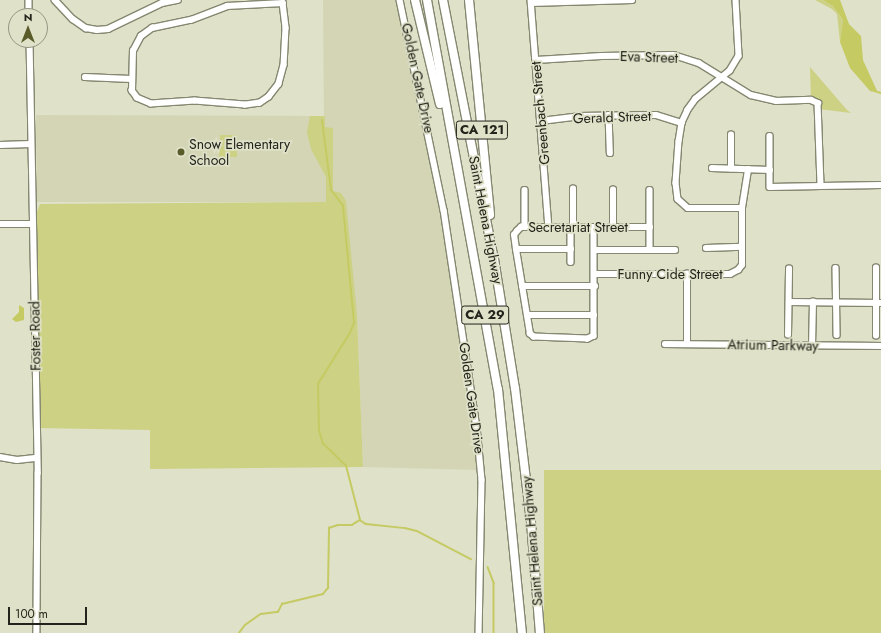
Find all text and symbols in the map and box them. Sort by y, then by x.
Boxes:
north arrow [8,8,48,48]
text: N [24,9,32,25]
street label: Golden Gate Drive [398,22,438,134]
street label: Eva Street [620,48,678,66]
street label: Greenbach Street [527,61,553,165]
street label: Gerald Street [573,107,651,127]
road number: CA 121 [455,119,509,141]
place label: Snow Elementary School [189,136,290,168]
marker: Snow Elementary School [176,147,186,157]
street label: Saint Helena Highway [465,155,507,285]
street label: Secretariat Street [528,219,628,235]
street label: Funny Cide Street [617,266,723,282]
street label: Foster Road [26,301,44,371]
road number: CA 29 [461,304,509,326]
street label: Atrium Parkway [727,336,819,354]
street label: Golden Gate Drive [456,341,488,455]
street label: Saint Helena Highway [518,475,546,607]
scale bar [10,599,89,625]
text: 100 m [15,605,48,623]

